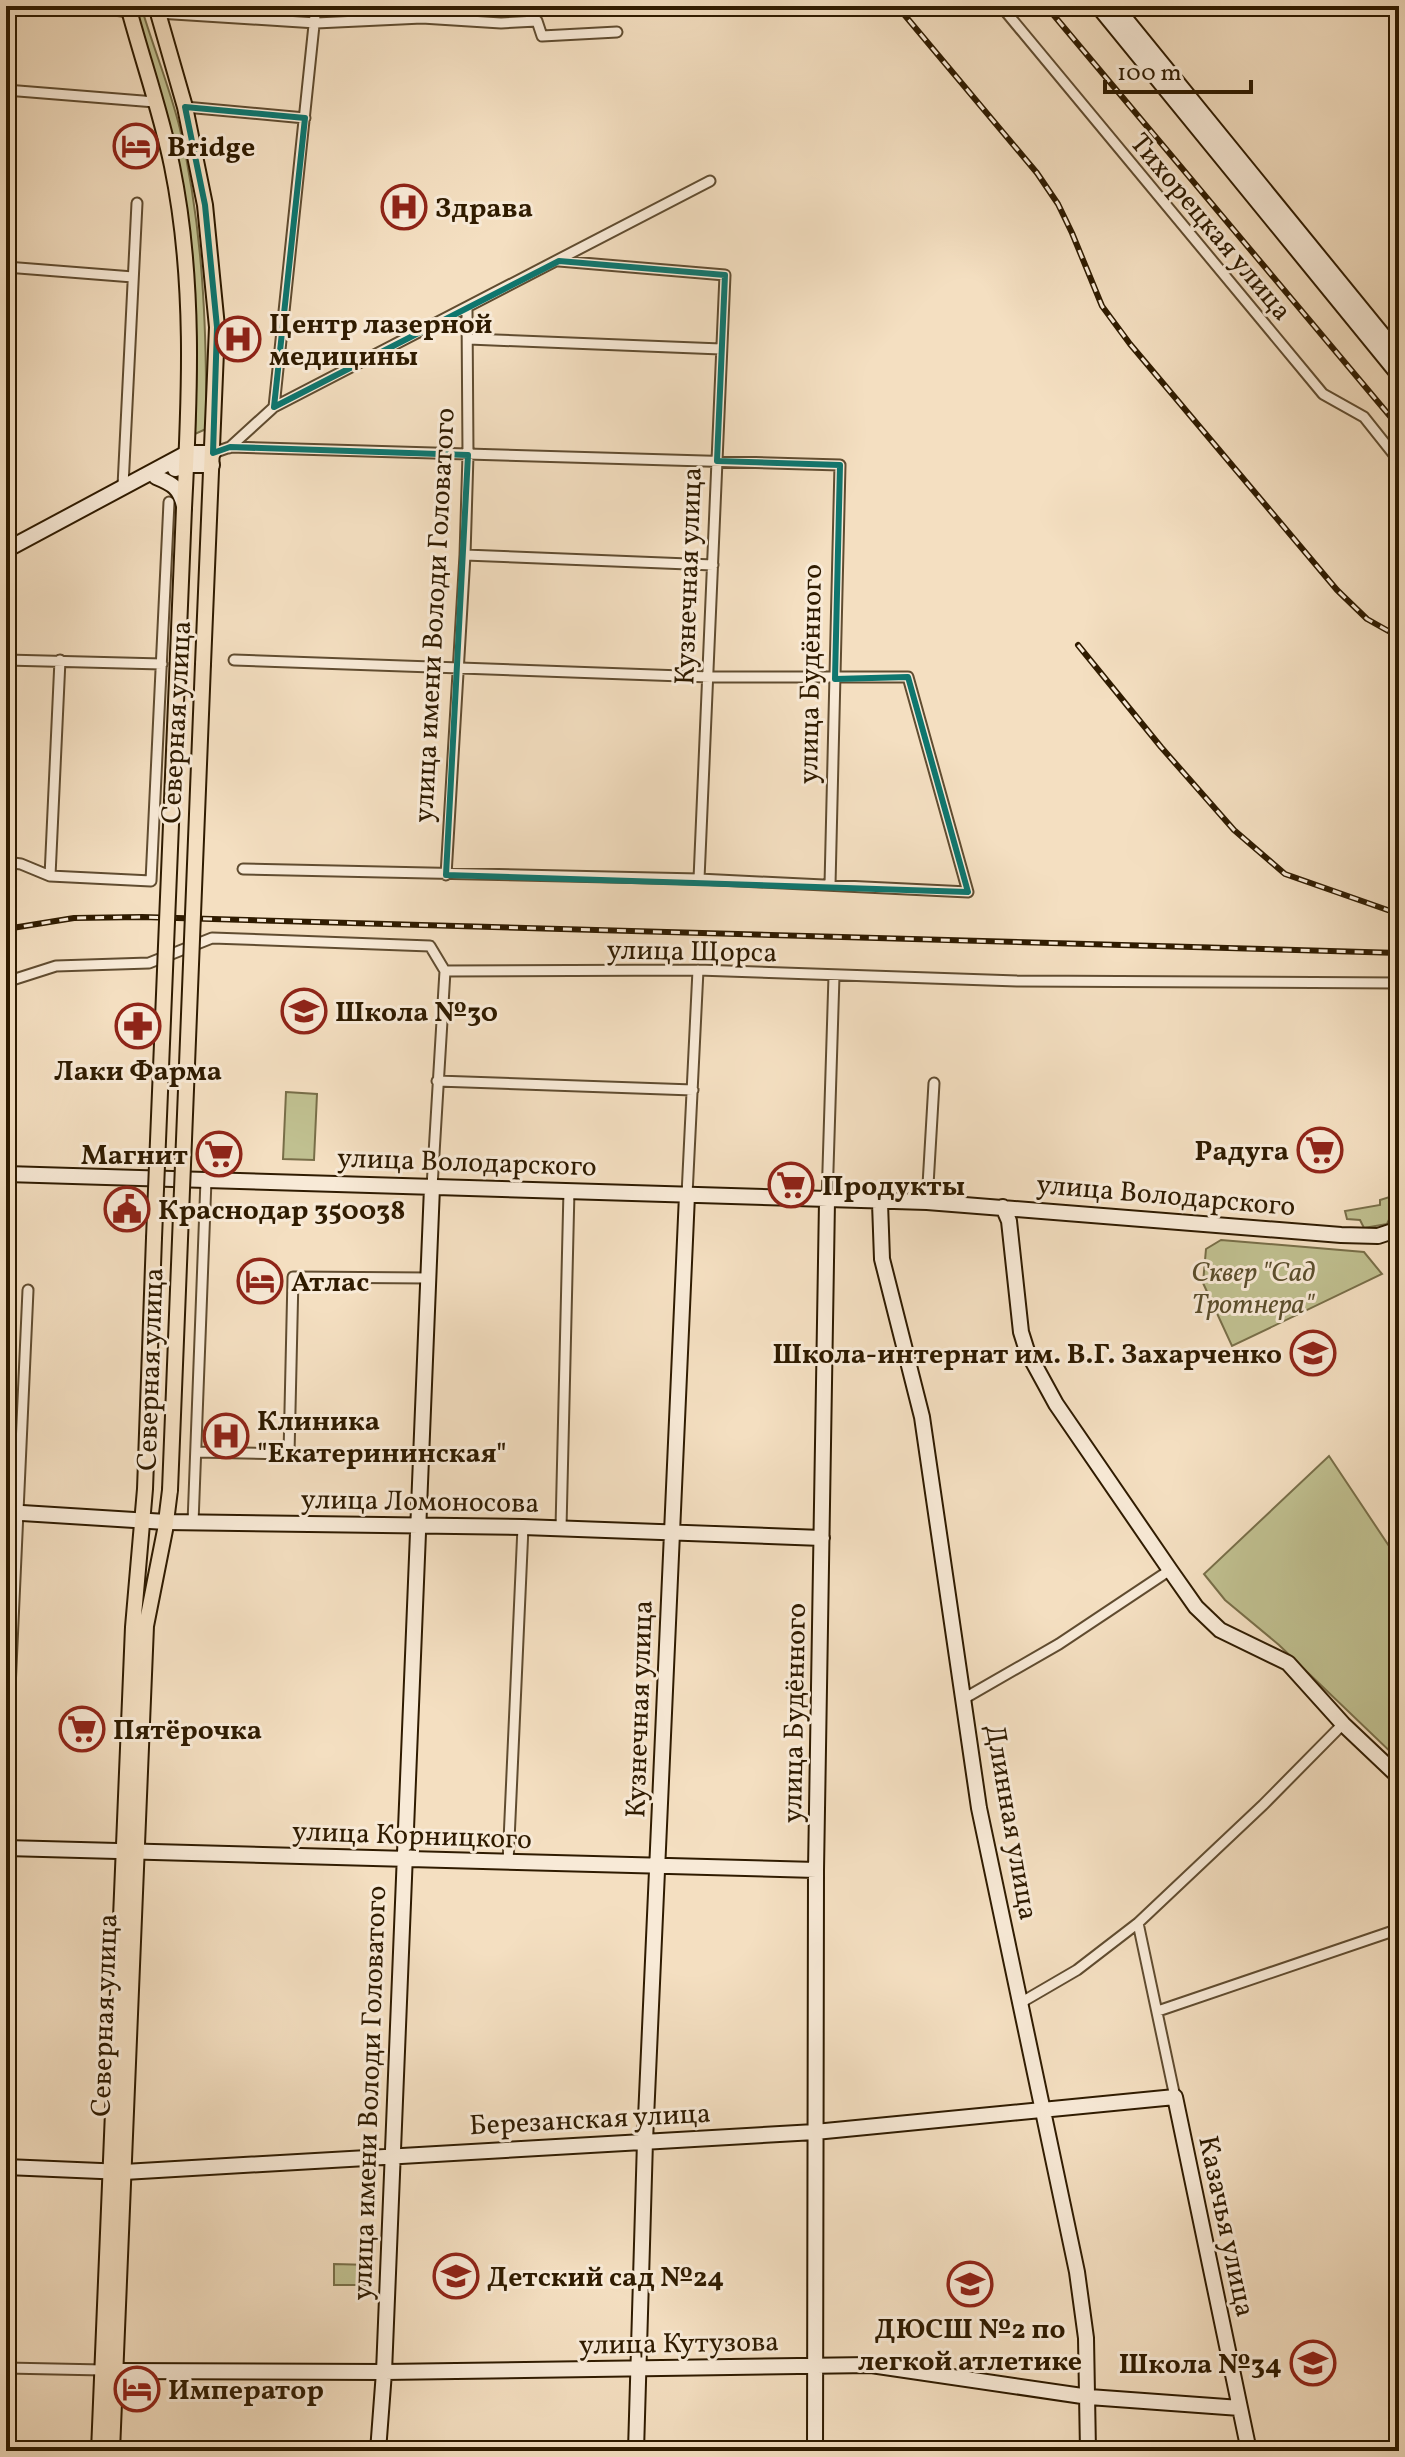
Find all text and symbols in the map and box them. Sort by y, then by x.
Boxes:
scale bar [1105,44,1251,94]
text: 100 m [1117,57,1182,91]
hotel icon: Bridge [112,122,160,170]
street label: Тихорецкая улица [1120,125,1300,330]
place label: Bridge [167,129,255,168]
hospital icon: Здрава [380,183,428,231]
place label: Здрава [435,190,533,229]
place label: Центр лазерной медицины [269,306,493,377]
hospital icon: Центр лазерной медицины [214,315,262,363]
street label: улица имени Володи Головатого [405,407,466,824]
street label: Кузнечная улица [666,466,713,686]
street label: улица Будённого [790,564,833,784]
street label: Северная улица [153,620,202,825]
street label: улица Щорса [606,932,778,973]
school or university icon: Школа №30 [280,987,328,1035]
place label: Школа №30 [335,994,498,1033]
pharmacy icon: Лаки Фарма [114,1002,162,1050]
place label: Лаки Фарма [54,1053,222,1092]
supermarket icon: Радуга [1296,1126,1344,1174]
supermarket icon: Магнит [195,1130,243,1178]
place label: Радуга [1195,1133,1289,1172]
place label: Магнит [81,1137,189,1176]
street label: улица Володарского [336,1139,597,1188]
supermarket icon: Продукты [767,1161,815,1209]
street label: улица Володарского [1035,1166,1297,1227]
place label: Продукты [822,1168,965,1207]
public building icon: Краснодар 350038 [103,1185,151,1233]
place label: Краснодар 350038 [158,1192,406,1231]
park label: Сквер "Сад Тротнера" [1191,1254,1316,1325]
hotel icon: Атлас [236,1257,284,1305]
place label: Атлас [291,1264,369,1303]
street label: Северная улица [128,1267,175,1471]
school or university icon: Школа-интернат им. В.Г. Захарченко [1289,1329,1337,1377]
place label: Школа-интернат им. В.Г. Захарченко [772,1336,1282,1375]
place label: Клиника "Екатерининская" [257,1403,507,1474]
hospital icon: Клиника "Екатерининская" [202,1412,250,1460]
street label: улица Ломоносова [300,1481,540,1524]
street label: Кузнечная улица [617,1599,664,1819]
street label: улица Будённого [774,1603,817,1823]
supermarket icon: Пятёрочка [58,1705,106,1753]
place label: Пятёрочка [113,1712,262,1751]
street label: Длинная улица [974,1722,1047,1923]
street label: улица Корницкого [291,1813,533,1860]
street label: улица имени Володи Головатого [344,1885,397,2301]
street label: Северная улица [82,1913,129,2117]
street label: Березанская улица [468,2095,712,2146]
street label: Казачья улица [1187,2132,1264,2321]
school or university icon: Детский сад №24 [432,2252,480,2300]
place label: Детский сад №24 [487,2259,724,2298]
school or university icon: ДЮСШ №2 по легкой атлетике [946,2260,994,2308]
place label: ДЮСШ №2 по легкой атлетике [858,2311,1082,2382]
street label: улица Кутузова [579,2323,779,2366]
school or university icon: Школа №34 [1289,2339,1337,2387]
place label: Школа №34 [1119,2346,1282,2385]
hotel icon: Император [113,2365,161,2413]
place label: Император [168,2372,324,2411]

